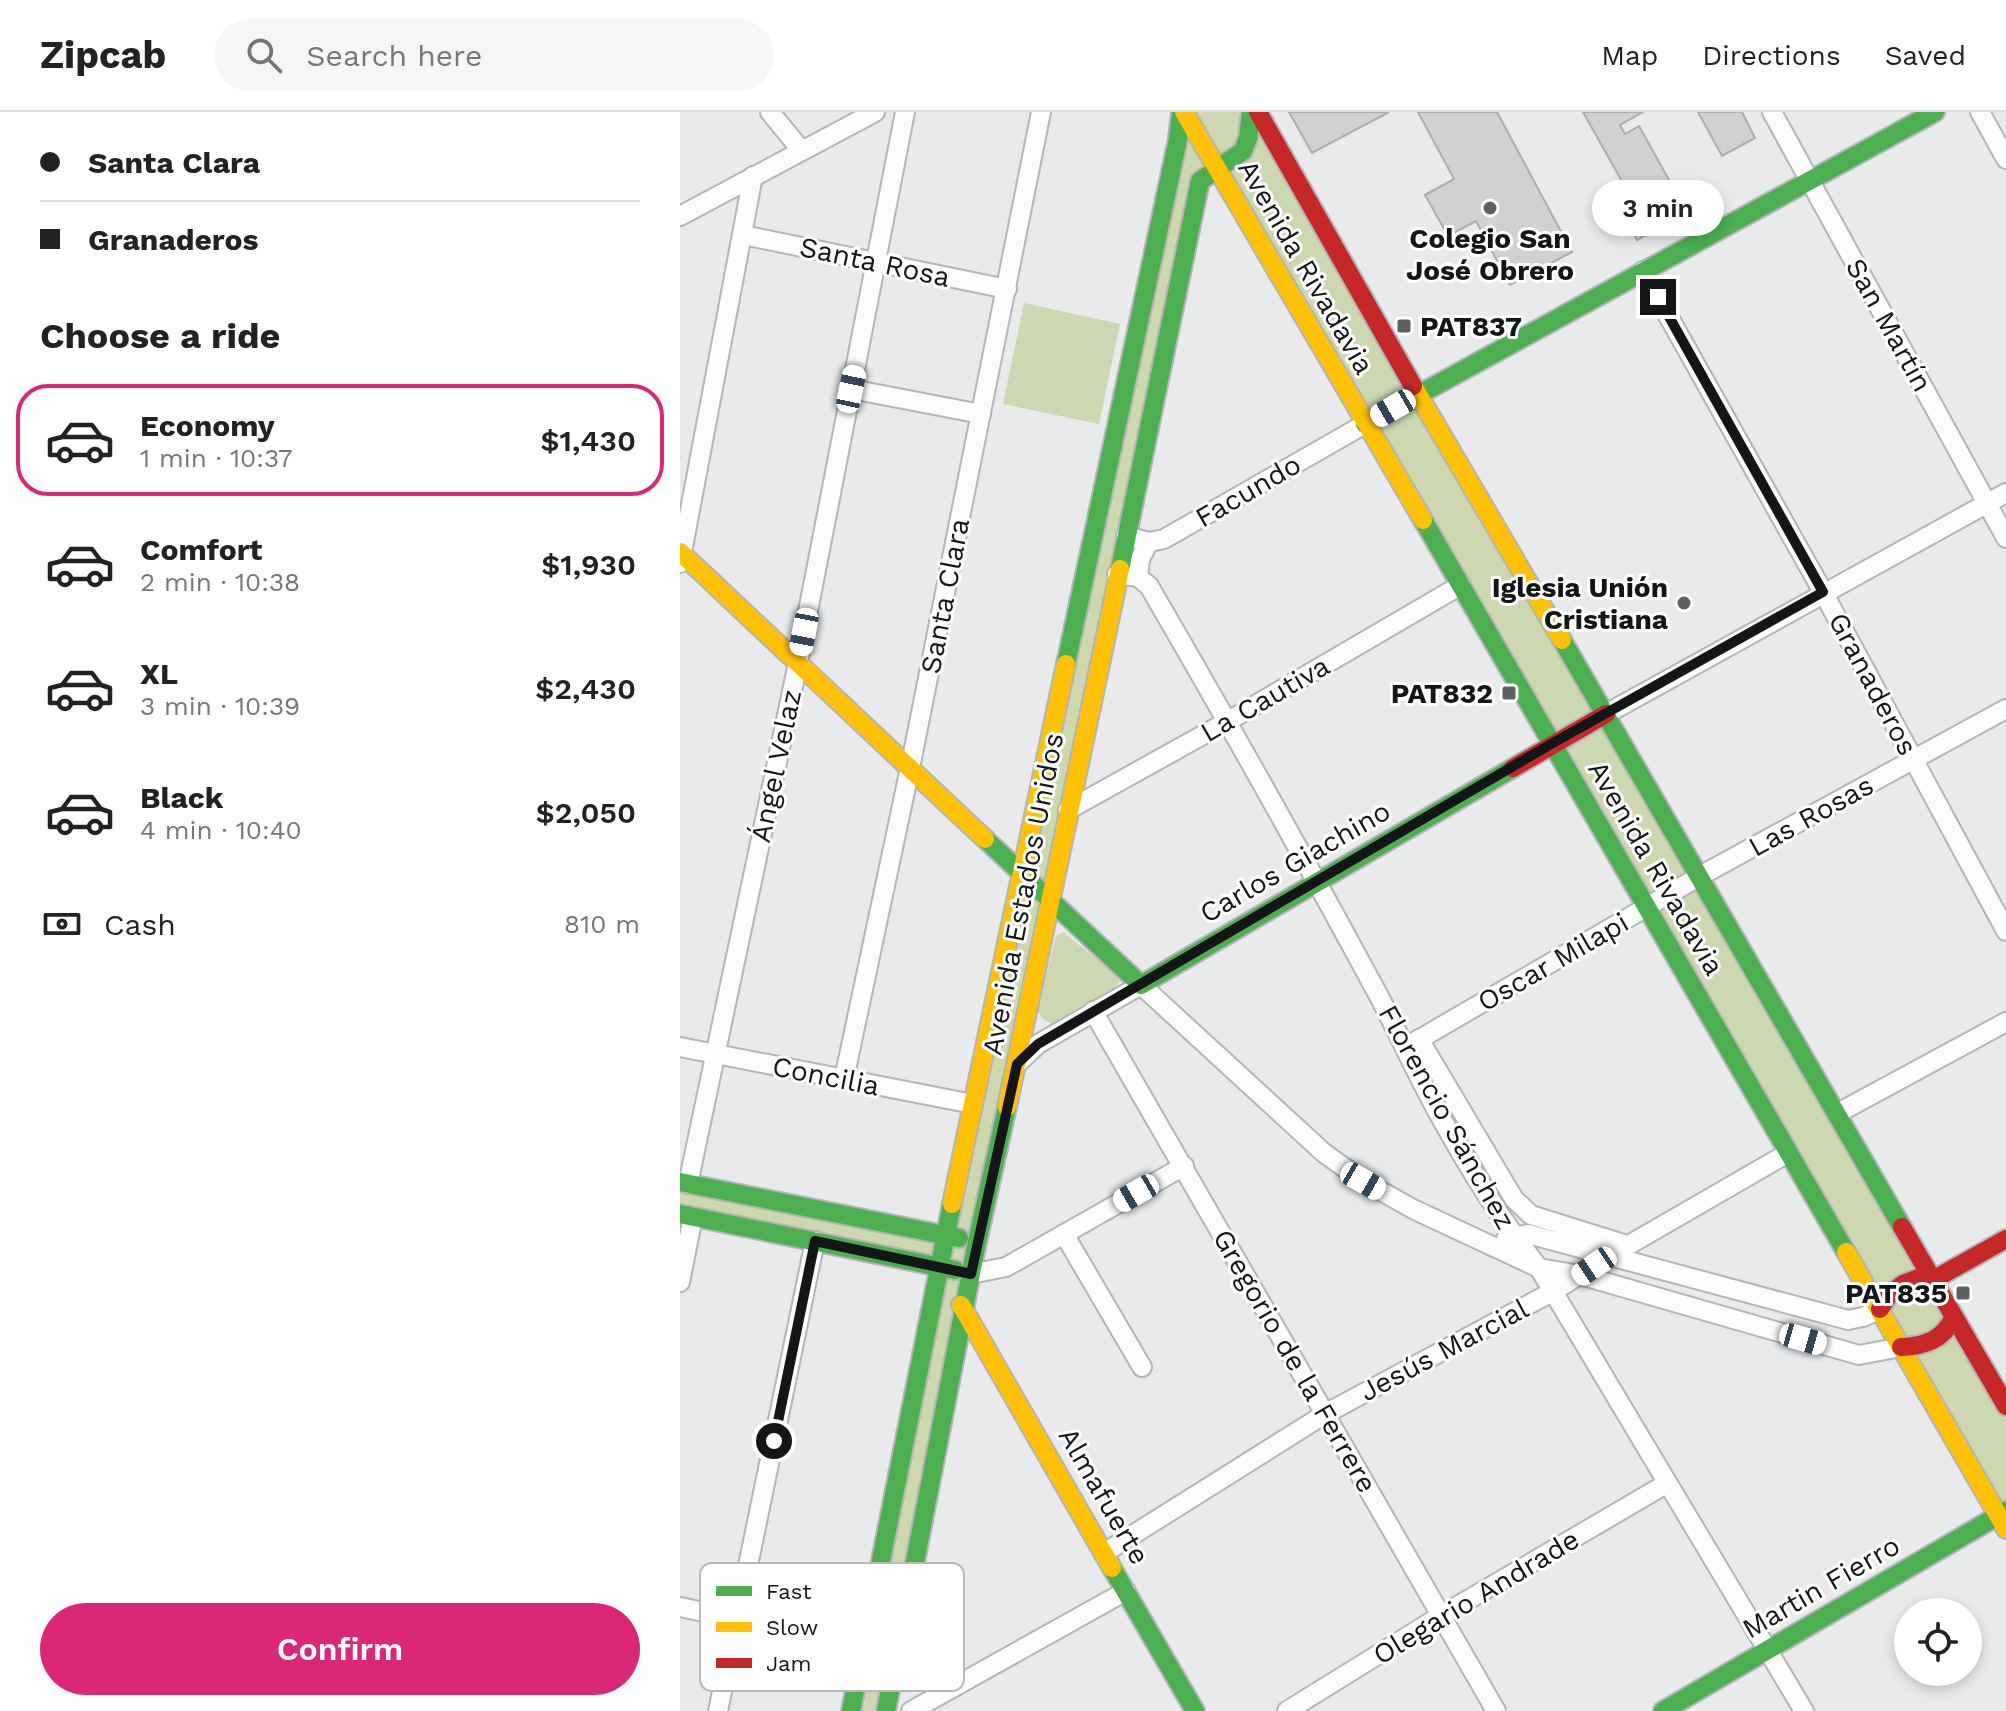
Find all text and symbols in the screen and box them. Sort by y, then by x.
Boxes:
search box [214,19,774,91]
text: Zipcab [40,33,166,77]
icon: search [242,33,286,77]
text: Search here [306,38,482,73]
text: Map [1601,39,1658,72]
text: Directions [1702,39,1841,72]
text: Saved [1885,39,1966,72]
text: Santa Clara [88,145,260,180]
street label: Avenida Rivadavia [1231,154,1381,380]
callout: 3 min [1592,181,1724,237]
text: 3 min [1622,193,1694,223]
marker: Colegio San José Obrero [1481,199,1499,217]
text: Granaderos [88,222,259,257]
place label: Colegio San José Obrero [1406,222,1574,287]
street label: Santa Rosa [797,230,953,294]
street label: San Martín [1839,253,1939,397]
route end [1640,279,1676,315]
place label: PAT837 [1420,310,1522,343]
text: Choose a ride [40,315,280,357]
marker: PAT837 [1395,317,1413,335]
car [834,363,868,415]
car [1366,386,1420,430]
icon: car [44,404,116,476]
text: Economy [140,408,275,443]
text: $1,430 [541,423,636,458]
text: 1 min · 10:37 [140,443,293,473]
street label: Facundo [1189,448,1307,534]
street label: Santa Clara [914,515,976,677]
icon: car [44,528,116,600]
text: Comfort [140,532,262,567]
text: $1,930 [541,547,636,582]
text: 2 min · 10:38 [140,567,300,597]
place label: Iglesia Unión Cristiana [1492,571,1669,636]
marker: Iglesia Unión Cristiana [1675,594,1693,612]
car [788,606,820,658]
street label: Granaderos [1822,607,1924,761]
street label: La Cautiva [1195,649,1335,749]
icon: car [44,652,116,724]
text: XL [140,656,178,691]
text: $2,430 [535,671,636,706]
place label: PAT832 [1391,677,1493,710]
marker: PAT832 [1500,684,1518,702]
street label: Ángel Velaz [744,687,808,845]
text: 3 min · 10:39 [140,691,300,721]
street label: Avenida Estados Unidos [976,730,1070,1058]
street label: Avenida Rivadavia [1581,755,1731,981]
street label: Las Rosas [1743,768,1879,864]
icon: car [44,776,116,848]
text: Black [140,780,224,815]
street label: Carlos Giachino [1194,794,1396,930]
text: $2,050 [536,795,636,830]
text: 4 min · 10:40 [140,815,302,845]
icon: cash [40,902,84,946]
street label: Oscar Milapi [1472,906,1634,1018]
text: Cash [104,907,176,942]
text: 810 m [564,909,640,939]
street label: Florencio Sánchez [1372,999,1522,1235]
street label: Concilia [770,1049,882,1103]
car [1336,1159,1390,1203]
car [1109,1171,1163,1215]
street label: Gregorio de la Ferrere [1206,1224,1384,1498]
car [1567,1243,1621,1289]
place label: PAT835 [1845,1277,1947,1310]
marker: PAT835 [1954,1284,1972,1302]
street label: Jesús Marcial [1354,1292,1534,1408]
car [1777,1321,1829,1357]
street label: Almafuerte [1052,1422,1156,1570]
route start [756,1423,792,1459]
street label: Olegario Andrade [1367,1522,1585,1672]
street label: Martin Fierro [1736,1529,1906,1645]
legend [700,1563,964,1691]
text: Fast [766,1579,812,1604]
map controls [1894,1598,1982,1686]
button: locate [1894,1598,1982,1686]
button: Confirm [40,1603,640,1695]
text: Slow [766,1615,818,1640]
text: Jam [766,1651,811,1676]

